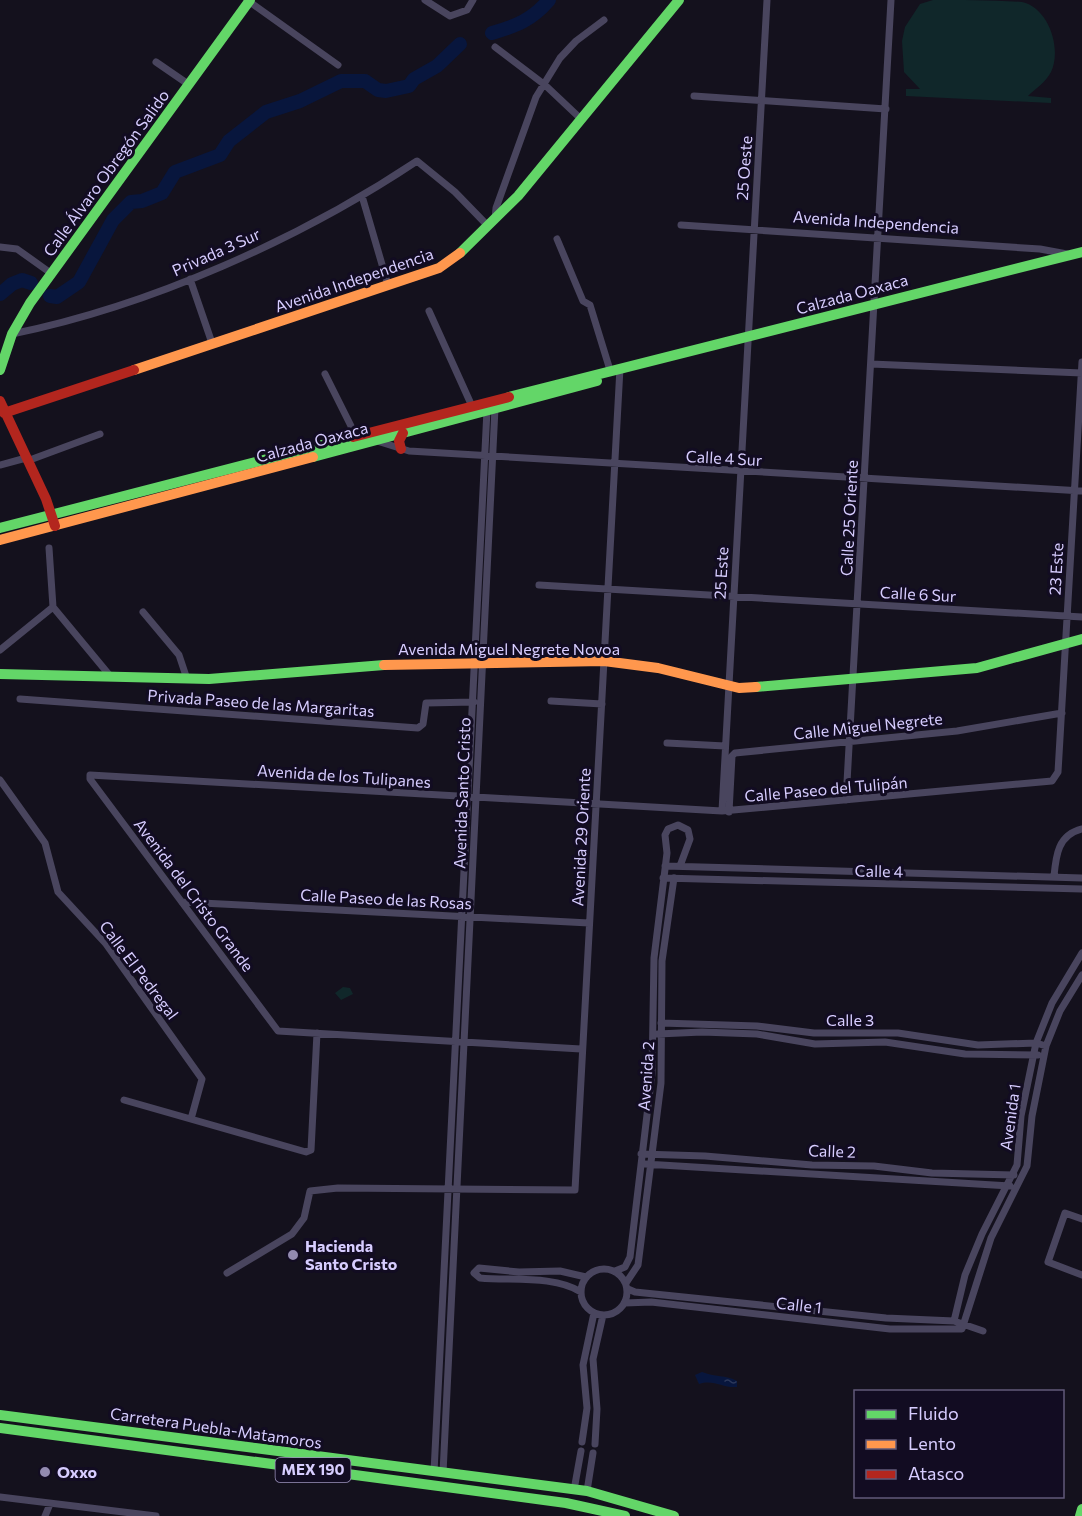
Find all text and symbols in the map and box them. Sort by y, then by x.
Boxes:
street label: Calle Álvaro Obregón Salido [39,86,172,260]
street label: 25 Oeste [732,135,755,201]
street label: Avenida Independencia [792,206,960,237]
street label: Privada 3 Sur [169,223,263,279]
street label: Avenida Independencia [272,243,436,316]
street label: Calzada Oaxaca [794,269,910,318]
street label: Calzada Oaxaca [254,417,370,466]
street label: Calle 4 Sur [685,446,763,469]
street label: Calle 25 Oriente [836,459,861,576]
street label: 23 Este [1045,542,1066,596]
street label: 25 Este [710,546,731,600]
street label: Calle 6 Sur [879,582,957,605]
street label: Avenida Miguel Negrete Novoa [398,639,620,658]
street label: Privada Paseo de las Margaritas [147,685,375,720]
street label: Calle Miguel Negrete [792,708,944,743]
street label: Avenida Santo Cristo [449,717,474,869]
street label: Avenida de los Tulipanes [257,760,432,791]
street label: Avenida 29 Oriente [567,767,594,907]
street label: Calle Paseo del Tulipán [744,772,908,805]
street label: Avenida del Cristo Grande [131,815,258,975]
street label: Calle 4 [855,861,904,880]
street label: Calle Paseo de las Rosas [300,885,472,912]
street label: Calle El Pedregal [96,917,183,1023]
street label: Calle 3 [826,1010,874,1029]
street label: Avenida 2 [634,1040,657,1111]
street label: Avenida 1 [995,1082,1024,1152]
street label: Calle 2 [808,1140,856,1161]
place label: Hacienda Santo Cristo [305,1236,398,1273]
marker: Hacienda Santo Cristo [286,1248,300,1262]
street label: Calle 1 [775,1293,823,1316]
legend [854,1390,1064,1498]
text: Fluido [908,1402,959,1424]
street label: Carretera Puebla-Matamoros [109,1403,323,1452]
text: Lento [908,1432,956,1454]
road number: MEX 190 [276,1458,350,1482]
place label: Oxxo [57,1462,98,1481]
text: Atasco [908,1462,964,1484]
marker: Oxxo [38,1465,52,1479]

